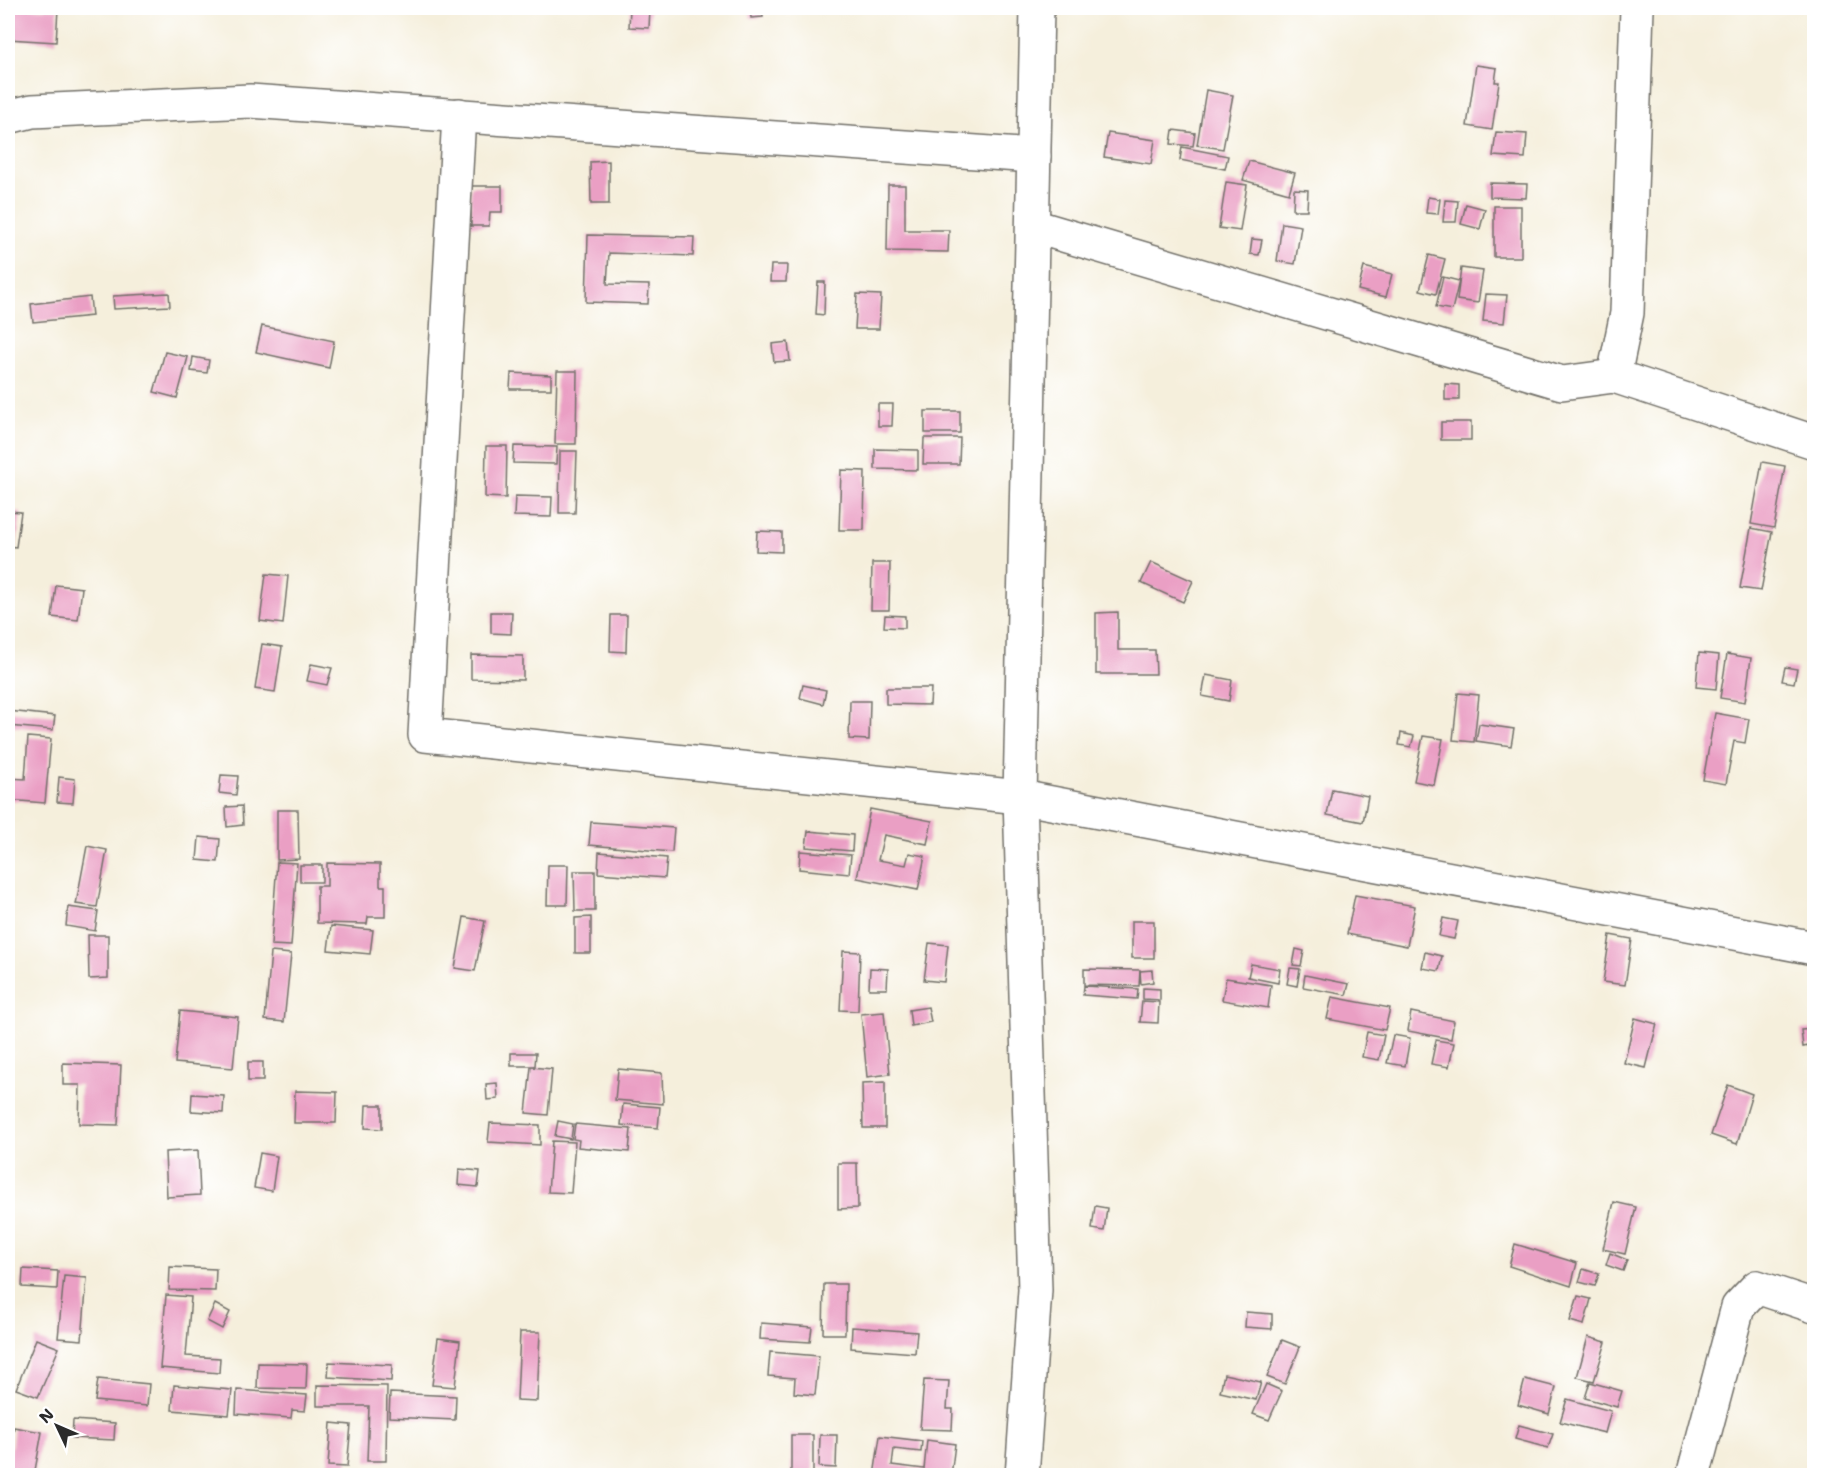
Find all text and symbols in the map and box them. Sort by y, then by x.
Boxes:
north arrow [27,1396,87,1456]
text: N [35,1404,59,1428]

